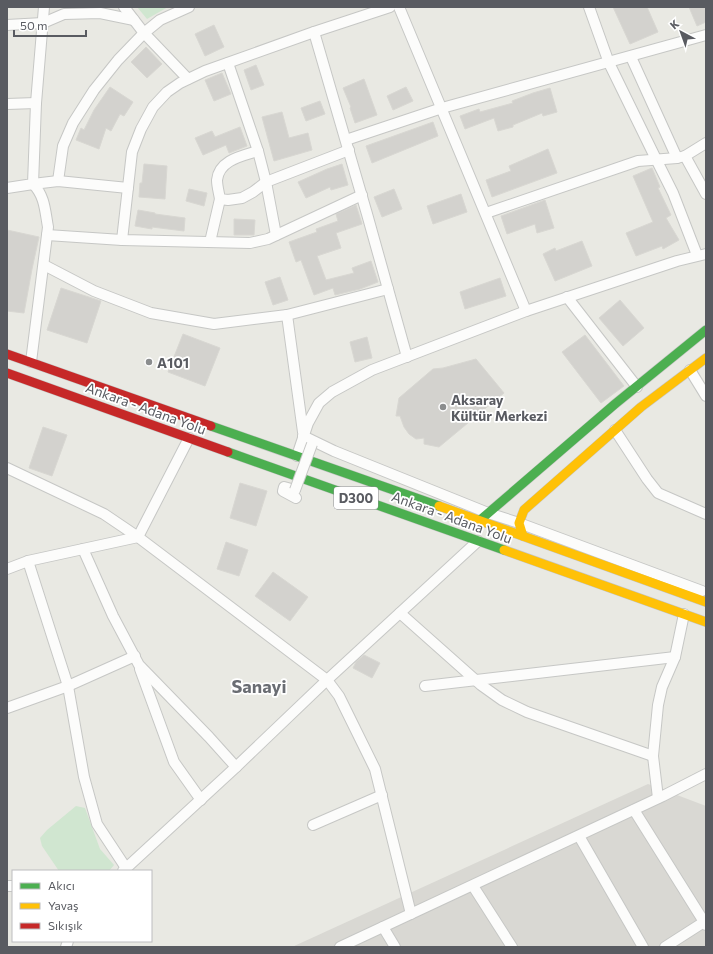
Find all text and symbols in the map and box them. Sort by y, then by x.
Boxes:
scale bar [14,12,86,38]
north arrow [661,12,701,52]
text: K [667,16,682,32]
text: 50 m [20,18,48,32]
place label: A101 [157,354,189,371]
marker: A101 [144,357,154,367]
street label: Ankara - Adana Yolu [83,378,209,438]
place label: Aksaray Kültür Merkezi [451,391,548,424]
marker: Aksaray Kültür Merkezi [438,402,448,412]
road number: D300 [334,487,378,509]
street label: Ankara - Adana Yolu [389,487,515,547]
district label: Sanayi [232,675,286,697]
legend [12,870,152,942]
text: Akıcı [48,878,75,892]
text: Yavaş [48,898,79,912]
text: Sıkışık [48,918,83,932]

